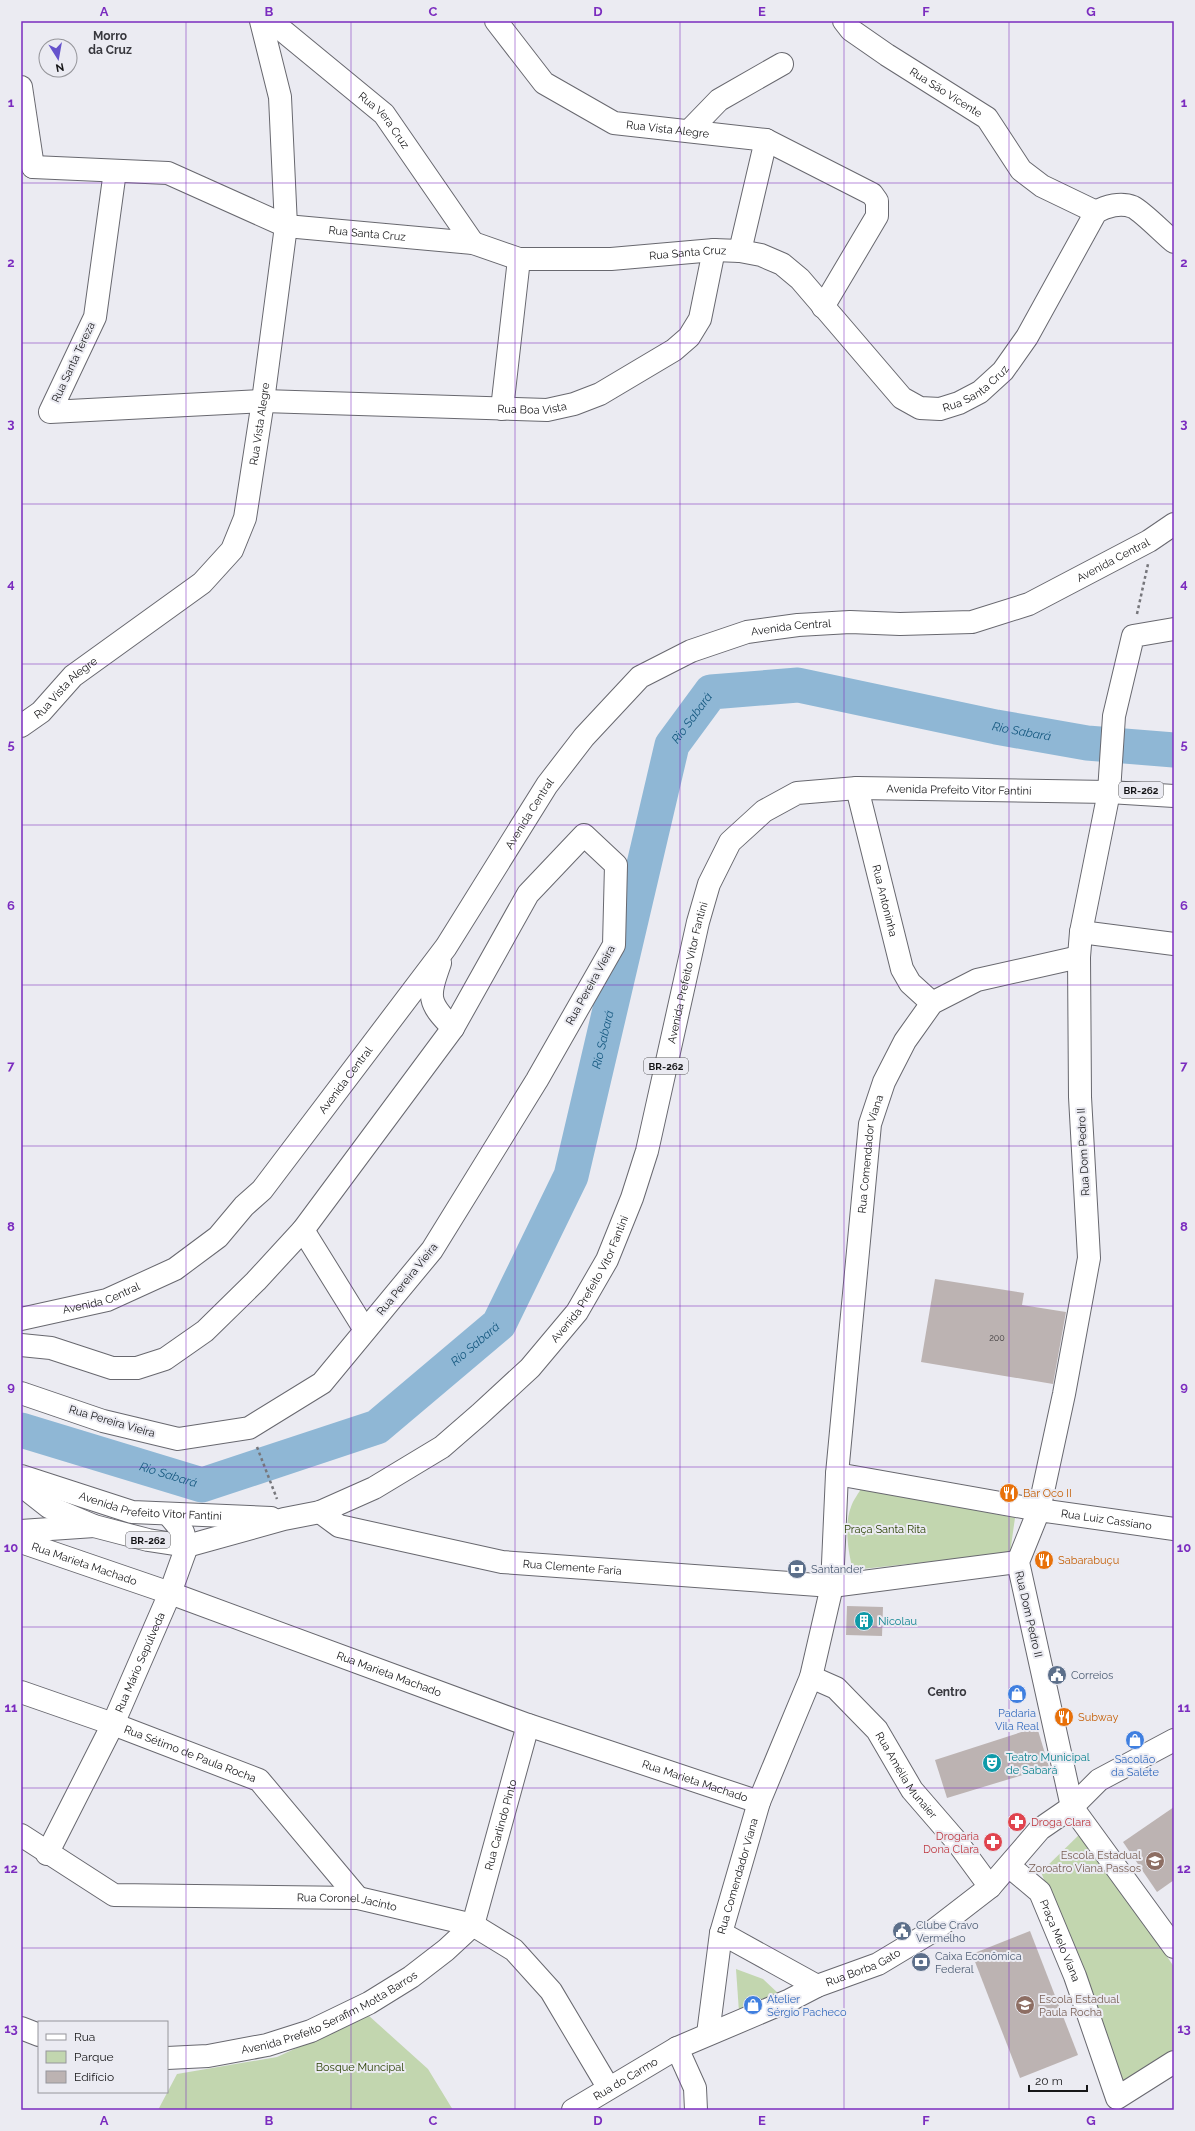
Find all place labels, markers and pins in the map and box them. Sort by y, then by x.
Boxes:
restaurant icon: Bar Oco II [998,1482,1020,1504]
place label: Bar Oco II [1023,1487,1072,1500]
restaurant icon: Sabarabuçu [1033,1549,1055,1571]
place label: Sabarabuçu [1058,1554,1119,1567]
bank icon: Santander [786,1558,808,1580]
place label: Santander [811,1563,863,1576]
building icon: Nicolau [853,1610,875,1632]
place label: Nicolau [878,1615,917,1628]
public building icon: Correios [1046,1664,1068,1686]
place label: Correios [1071,1669,1113,1682]
shop icon: Padaria Vila Real [1006,1683,1028,1705]
restaurant icon: Subway [1053,1706,1075,1728]
place label: Padaria Vila Real [995,1707,1039,1733]
place label: Subway [1078,1711,1118,1724]
shop icon: Sacolão da Salete [1124,1729,1146,1751]
place label: Teatro Municipal de Sabará [1006,1751,1090,1777]
theatre icon: Teatro Municipal de Sabará [981,1752,1003,1774]
place label: Sacolão da Salete [1111,1753,1159,1779]
pharmacy icon: Droga Clara [1006,1811,1028,1833]
place label: Droga Clara [1031,1816,1091,1829]
place label: Drogaria Dona Clara [923,1830,979,1856]
pharmacy icon: Drogaria Dona Clara [982,1831,1004,1853]
place label: Escola Estadual Zoroatro Viana Passos [1029,1849,1141,1875]
school or university icon: Escola Estadual Zoroatro Viana Passos [1144,1850,1166,1872]
place label: Clube Cravo Vermelho [916,1919,979,1945]
public building icon: Clube Cravo Vermelho [891,1920,913,1942]
place label: Caixa Econômica Federal [935,1950,1022,1976]
bank icon: Caixa Econômica Federal [910,1951,932,1973]
place label: Atelier Sérgio Pacheco [767,1993,847,2019]
place label: Escola Estadual Paula Rocha [1039,1993,1119,2019]
shop icon: Atelier Sérgio Pacheco [742,1994,764,2016]
school or university icon: Escola Estadual Paula Rocha [1014,1994,1036,2016]

